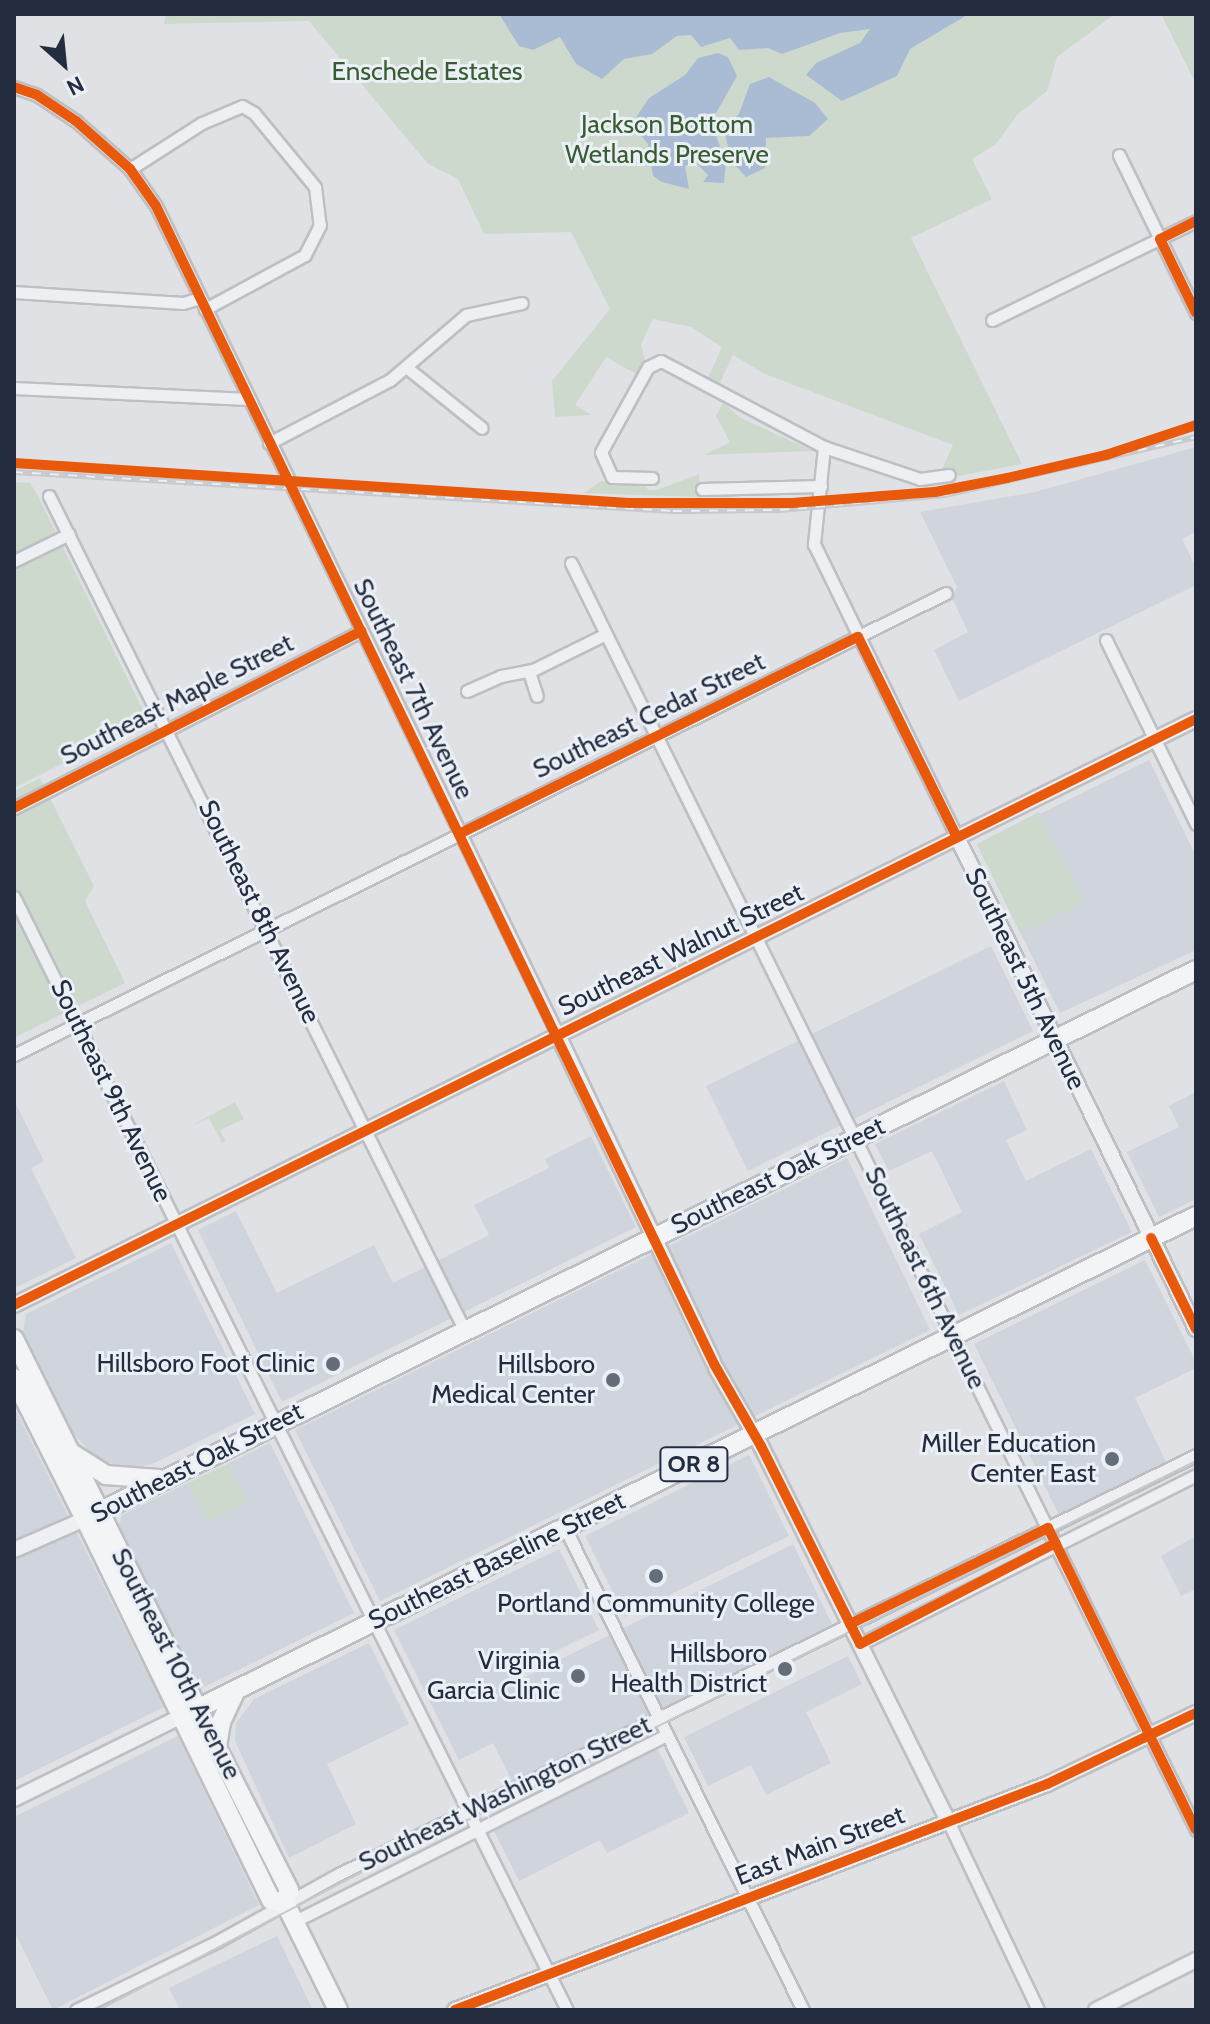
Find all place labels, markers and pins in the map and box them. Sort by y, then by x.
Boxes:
place label: Hillsboro Foot Clinic [97,1348,315,1380]
place label: Hillsboro Medical Center [431,1349,595,1410]
marker: Hillsboro Foot Clinic [322,1353,344,1375]
marker: Hillsboro Medical Center [602,1369,624,1391]
place label: Miller Education Center East [921,1428,1096,1490]
marker: Miller Education Center East [1103,1450,1121,1468]
marker: Portland Community College [647,1567,665,1585]
place label: Portland Community College [497,1588,815,1620]
place label: Hillsboro Health District [610,1638,767,1700]
place label: Virginia Garcia Clinic [427,1645,560,1706]
marker: Hillsboro Health District [774,1658,796,1680]
marker: Virginia Garcia Clinic [567,1665,589,1687]

